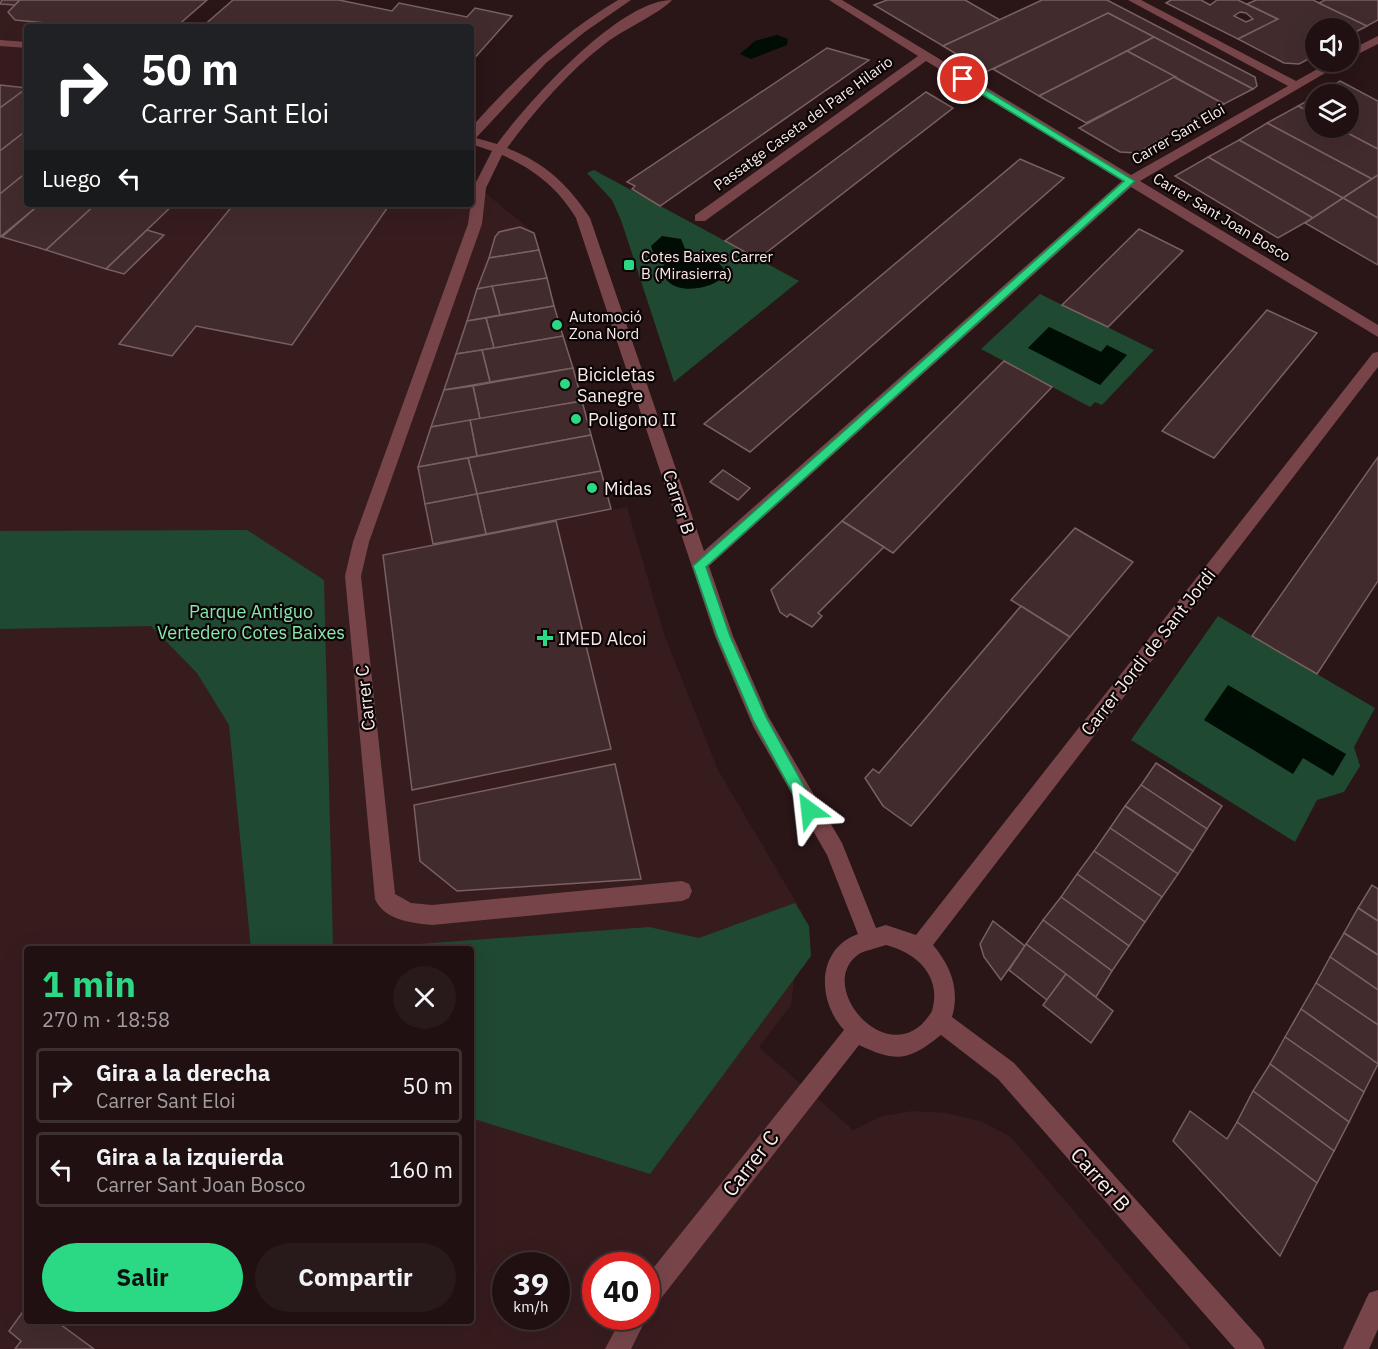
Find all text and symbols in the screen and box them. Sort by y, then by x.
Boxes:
map controls [1305,18,1359,138]
button: sound [1305,18,1359,72]
text: 50 m [141,42,239,97]
icon: right [42,48,120,126]
street label: Passatge Caseta del Pare Hilario [710,52,896,194]
pin [937,53,988,104]
icon: arrive [946,62,979,95]
button: layers [1305,84,1359,138]
text: Carrer Sant Eloi [141,95,329,130]
street label: Carrer Sant Eloi [1128,100,1228,168]
icon: left [113,162,146,195]
text: Luego [42,164,101,193]
street label: Carrer Sant Joan Bosco [1150,168,1294,266]
place label: Cotes Baixes Carrer B (Mirasierra) [641,247,774,283]
marker: Cotes Baixes Carrer B (Mirasierra) [622,258,636,272]
place label: Automoció Zona Nord [569,307,642,343]
marker: Automoció Zona Nord [550,318,564,332]
place label: Bicicletas Sanegre [577,363,655,407]
marker: Bicicletas Sanegre [558,377,572,391]
place label: Poligono II [588,408,676,431]
marker: Poligono II [569,412,583,426]
street label: Carrer B [658,467,700,537]
place label: Midas [604,477,652,500]
marker: Midas [585,481,599,495]
street label: Carrer Jordi de Sant Jordi [1076,564,1220,740]
park label: Parque Antiguo Vertedero Cotes Baixes [157,600,345,644]
place label: IMED Alcoi [558,627,647,650]
marker: IMED Alcoi [536,629,554,647]
street label: Carrer C [350,664,380,732]
position arrow [777,778,841,842]
text: 1 min [42,960,136,1007]
button: close [393,966,456,1029]
text: 270 m · 18:58 [42,1006,170,1033]
text: Gira a la derecha [96,1058,270,1087]
icon: right [45,1069,78,1102]
text: 50 m [402,1071,453,1100]
text: Carrer Sant Eloi [96,1087,235,1114]
street label: Carrer C [715,1124,785,1202]
street label: Carrer B [1065,1141,1137,1217]
text: Gira a la izquierda [96,1142,284,1171]
icon: left [45,1153,78,1186]
text: 160 m [389,1155,453,1184]
text: Carrer Sant Joan Bosco [96,1171,305,1198]
button: Salir [42,1243,243,1312]
button: Compartir [255,1243,456,1312]
speed limit sign: 40 [582,1252,660,1330]
text: 39 [513,1264,549,1303]
text: km/h [513,1297,549,1316]

